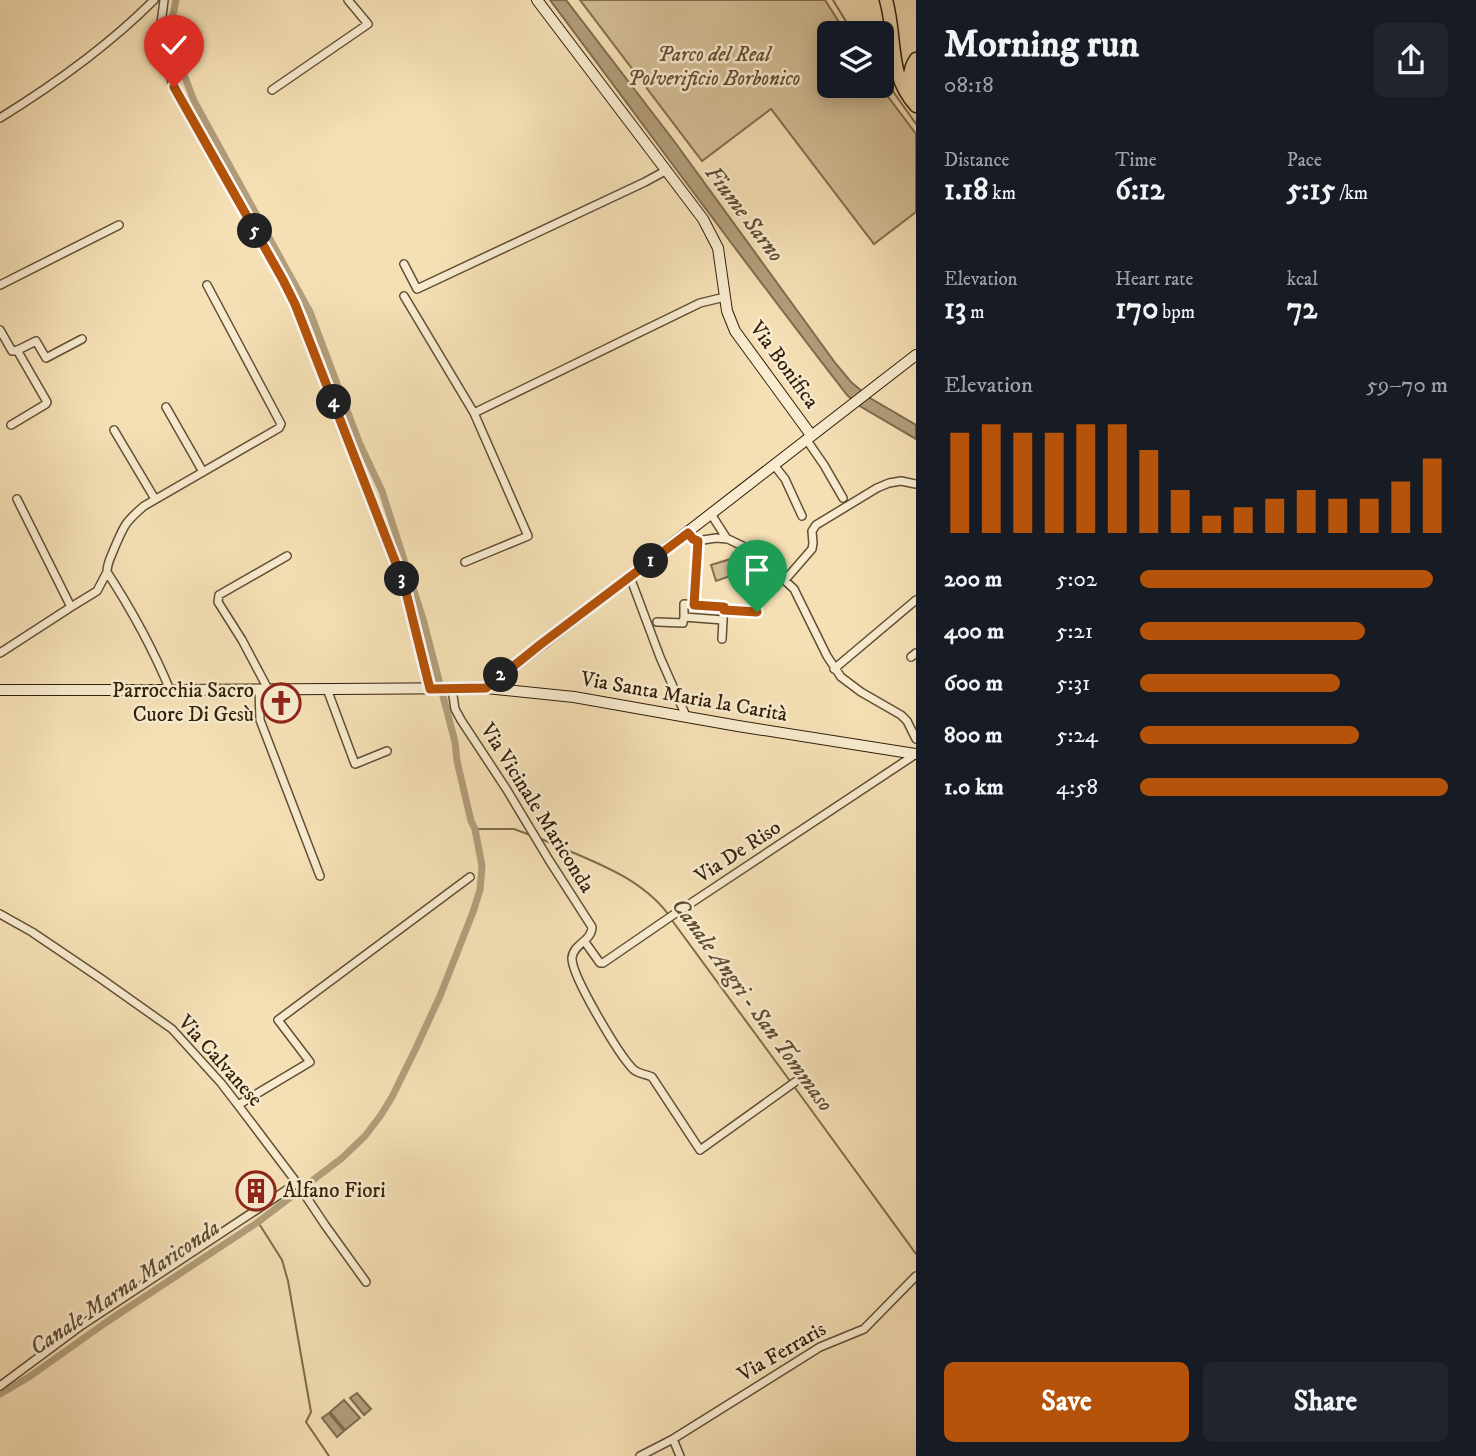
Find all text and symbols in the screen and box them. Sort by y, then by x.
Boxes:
pin [144,15,204,87]
map controls [817,21,894,98]
button: layers [817,21,894,98]
text: Morning run [944,21,1139,69]
button: share [1374,23,1448,97]
icon: check [155,26,193,64]
park label: Parco del Real Polverificio Borbonico [628,42,801,92]
text: 08:18 [944,71,994,100]
text: Distance [944,149,1009,172]
text: Time [1115,149,1157,172]
text: Pace [1287,149,1322,172]
water label: Fiume Sarno [698,160,790,268]
text: 1.18 [944,172,988,209]
text: 6:12 [1115,172,1165,209]
text: 5:15 [1287,172,1335,209]
text: km [988,182,1016,205]
text: /km [1335,182,1368,205]
pin: 5 [238,214,272,248]
text: 5 [250,219,259,242]
text: Elevation [944,268,1018,291]
text: Heart rate [1115,268,1193,291]
text: kcal [1287,268,1318,291]
text: 13 [944,291,966,328]
text: 170 [1115,291,1158,328]
text: 72 [1287,291,1317,328]
text: m [966,301,985,324]
text: bpm [1158,301,1195,324]
street label: Via Bonifica [743,315,824,414]
text: Elevation [944,371,1033,400]
text: 59–70 m [1366,371,1448,400]
pin: 4 [316,384,352,420]
text: 4 [328,390,339,413]
pin [727,540,787,612]
pin: 1 [634,544,668,578]
text: 1 [647,549,654,572]
icon: arrive [738,551,776,589]
pin: 3 [384,562,420,596]
text: 200 m [944,565,1002,594]
text: 5:02 [1056,565,1097,594]
text: 3 [398,567,405,590]
text: 400 m [944,617,1004,646]
text: 5:21 [1056,617,1093,646]
pin: 2 [484,658,518,692]
text: 2 [496,663,505,686]
street label: Via Santa Maria la Carità [578,666,789,728]
text: 600 m [944,669,1003,698]
text: 5:31 [1056,669,1090,698]
place label: Parrocchia Sacro Cuore Di Gesù [112,678,254,728]
church icon: Parrocchia Sacro Cuore Di Gesù [260,682,302,724]
street label: Via Vicinale Mariconda [474,717,600,898]
text: 800 m [944,721,1002,750]
text: 5:24 [1056,721,1098,750]
text: 1.0 km [944,773,1004,802]
text: 4:58 [1056,773,1098,802]
street label: Via De Riso [689,815,786,890]
water label: Canale Angri - San Tommaso [665,892,839,1118]
street label: Via Calvanese [171,1009,268,1112]
building icon: Alfano Fiori [235,1170,277,1212]
place label: Alfano Fiori [283,1178,386,1204]
water label: Canale Marna Mariconda [24,1213,226,1362]
street label: Via Ferraris [732,1316,831,1388]
button: Save [944,1362,1189,1442]
button: Share [1203,1362,1448,1442]

